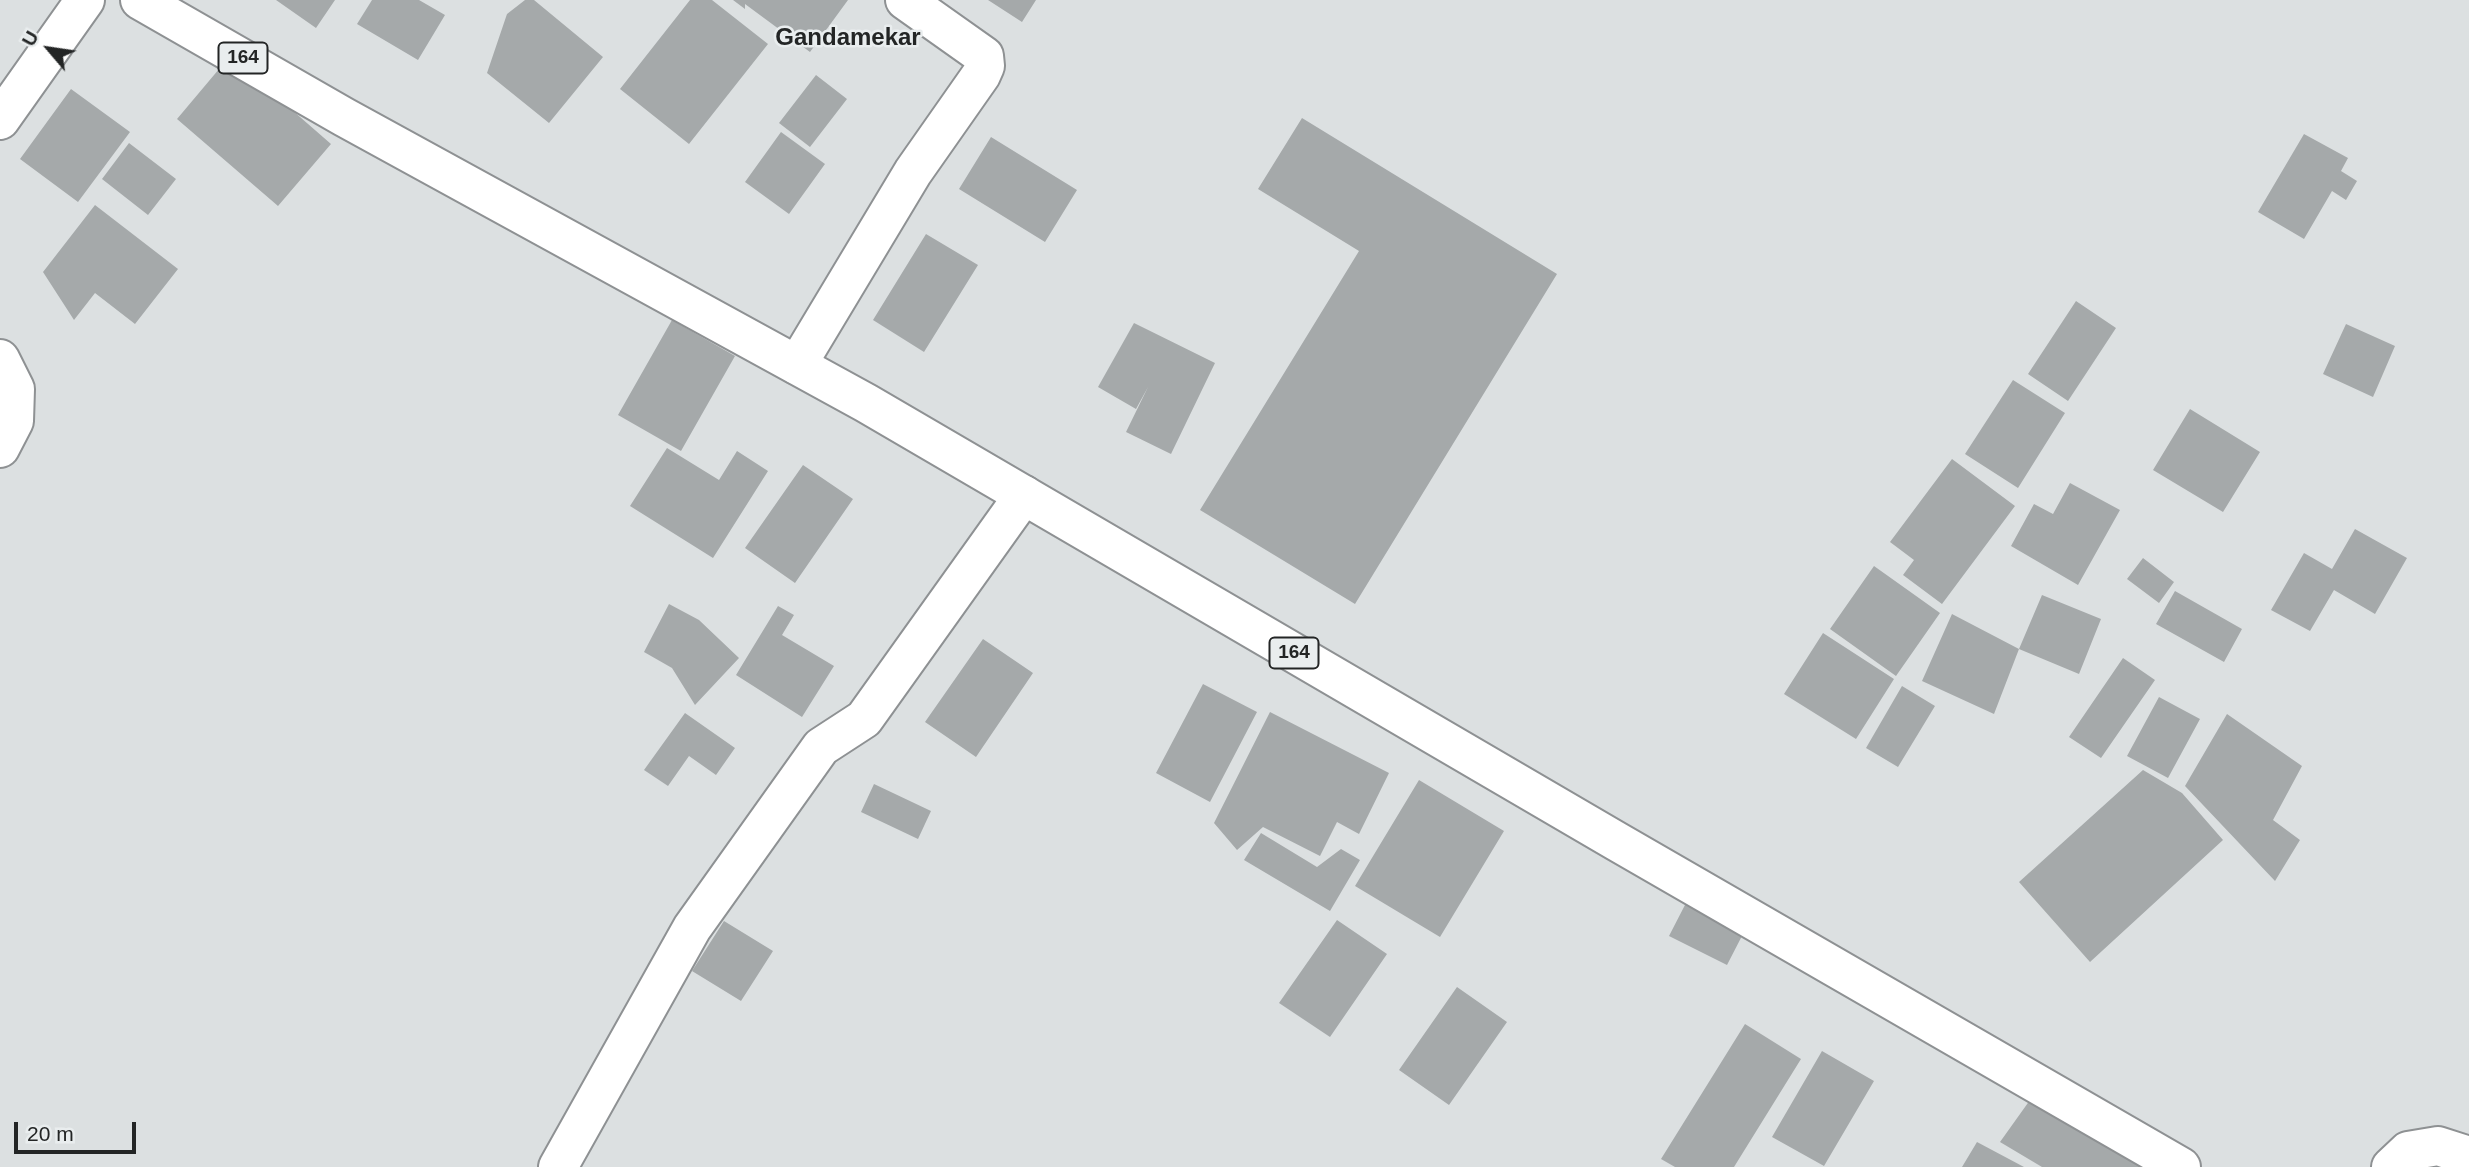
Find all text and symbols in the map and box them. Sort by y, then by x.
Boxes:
north arrow [14,14,84,84]
district label: Gandamekar [775,24,921,52]
text: U [18,27,43,50]
road number: 164 [218,43,268,74]
road number: 164 [1270,638,1318,668]
scale bar [18,1108,140,1152]
text: 20 m [27,1122,74,1145]

